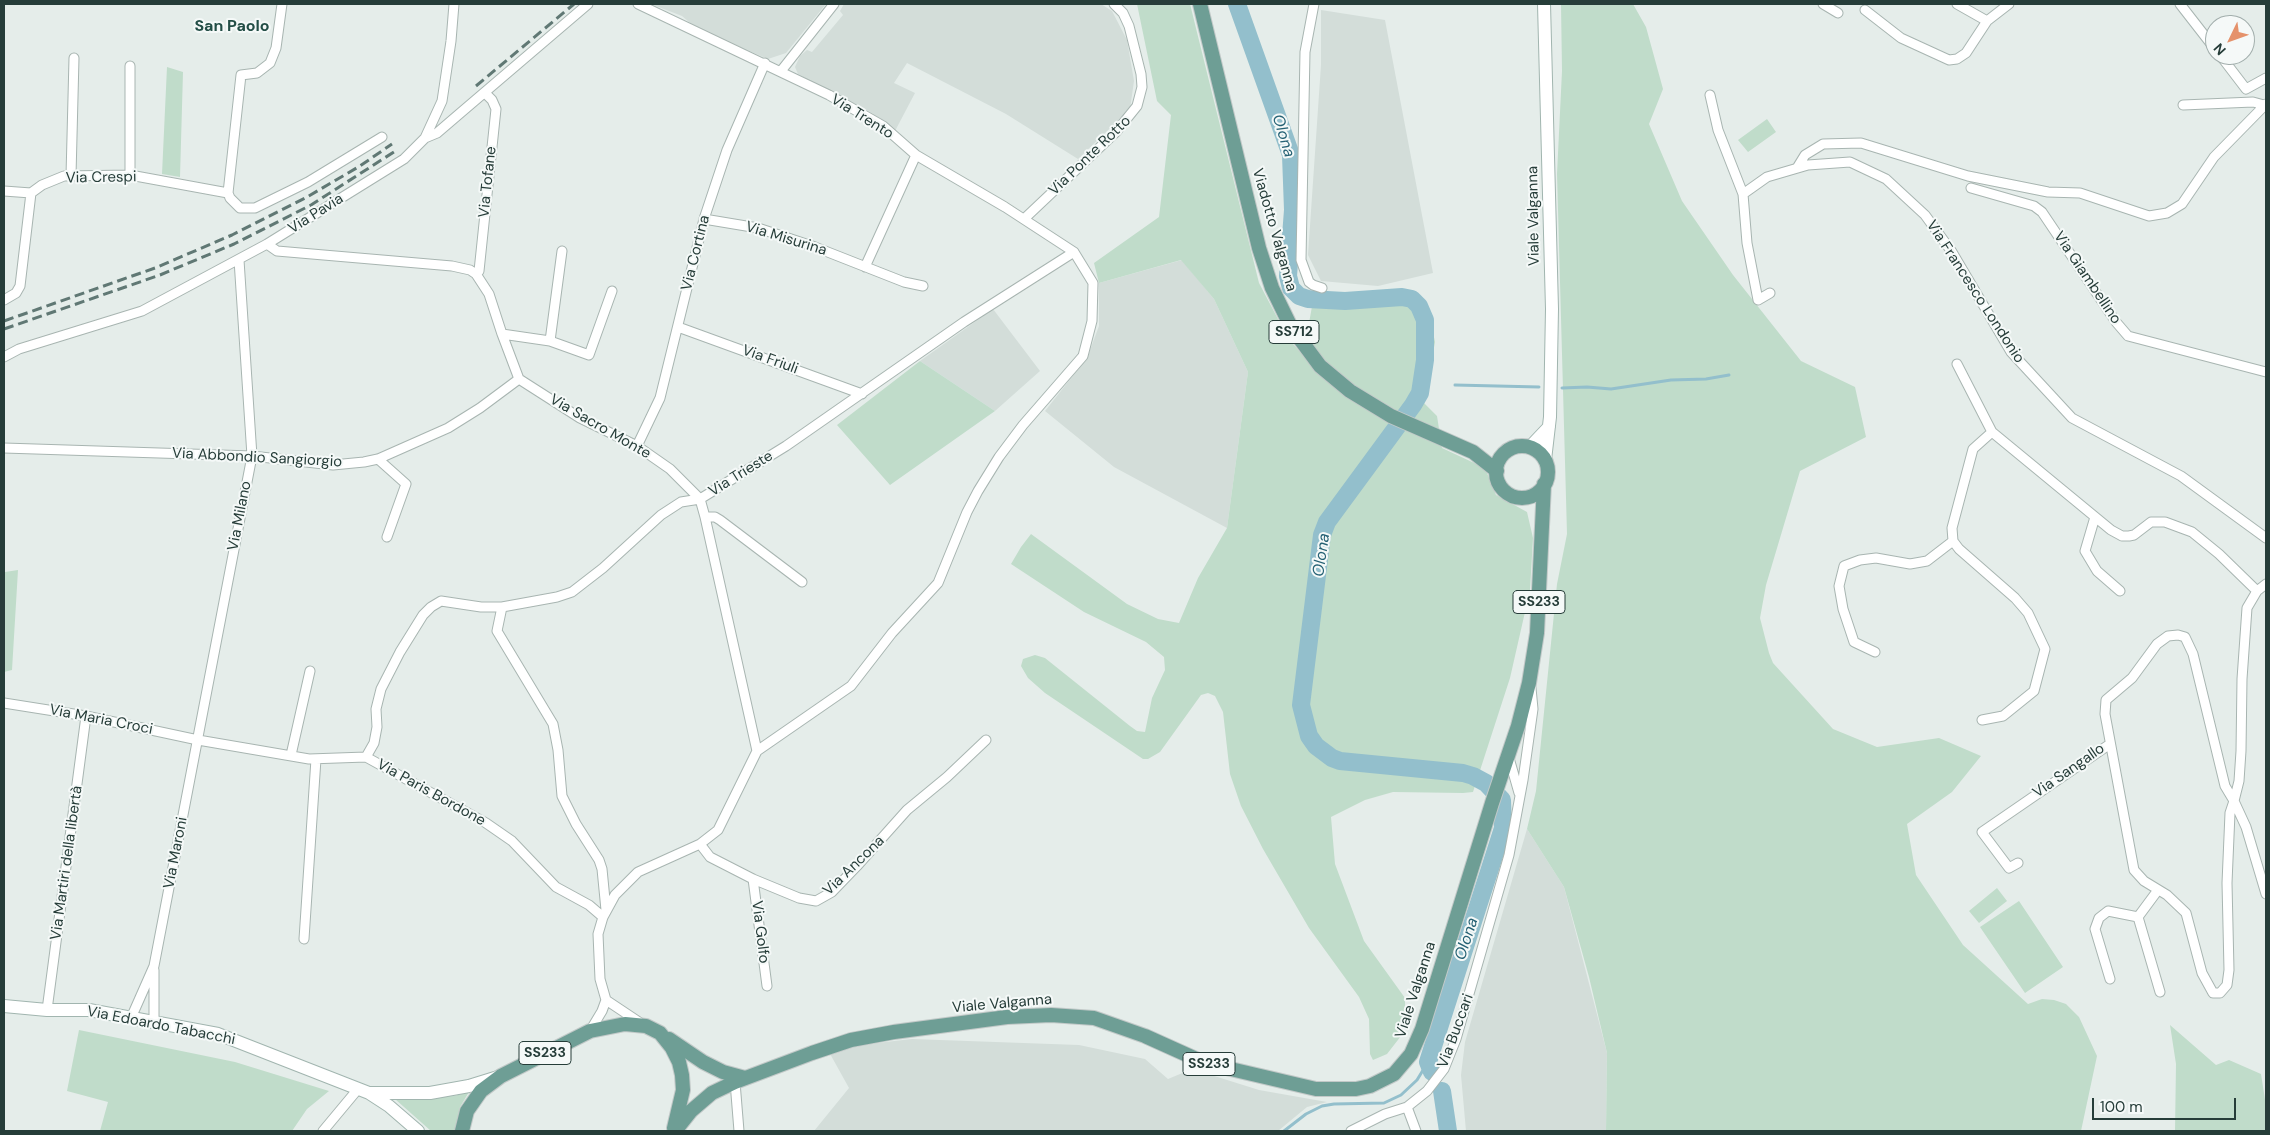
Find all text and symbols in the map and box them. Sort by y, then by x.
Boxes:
north arrow [2205,15,2255,65]
district label: San Paolo [194,17,270,37]
text: N [2209,40,2230,59]
street label: Via Trento [827,91,897,143]
street label: Via Ponte Rotto [1045,112,1135,200]
water label: Olona [1267,112,1299,160]
street label: Via Tofane [475,145,501,219]
street label: Viale Valganna [1524,166,1544,266]
street label: Viadotto Valganna [1248,167,1300,293]
street label: Via Crespi [65,168,137,188]
street label: Via Pavia [285,190,347,238]
street label: Via Cortina [678,213,714,293]
street label: Via Francesco Londonio [1922,217,2028,367]
street label: Via Misurina [743,218,829,260]
street label: Via Giambellino [2049,228,2125,328]
road number: SS712 [1269,321,1319,344]
street label: Via Friuli [739,342,801,378]
street label: Via Sacro Monte [546,391,654,463]
street label: Via Abbondio Sangiorgio [171,445,343,471]
street label: Via Trieste [706,447,776,501]
street label: Via Milano [224,479,256,553]
water label: Olona [1309,532,1335,578]
road number: SS233 [1513,590,1565,614]
street label: Via Maria Croci [48,701,154,739]
street label: Via Sangallo [2030,740,2108,802]
street label: Via Paris Bordone [373,756,489,830]
street label: Via Martiri della libertà [47,785,87,941]
street label: Via Maroni [160,815,192,891]
street label: Via Ancona [819,832,889,900]
street label: Via Golfo [747,900,773,964]
water label: Olona [1451,915,1483,963]
street label: Viale Valganna [1392,940,1440,1040]
street label: Viale Valganna [951,991,1053,1017]
street label: Via Buccari [1434,991,1478,1071]
street label: Via Edoardo Tabacchi [85,1003,237,1049]
road number: SS233 [519,1042,571,1064]
road number: SS233 [1183,1052,1235,1076]
scale bar [2095,1088,2239,1120]
text: 100 m [2100,1097,2143,1117]

